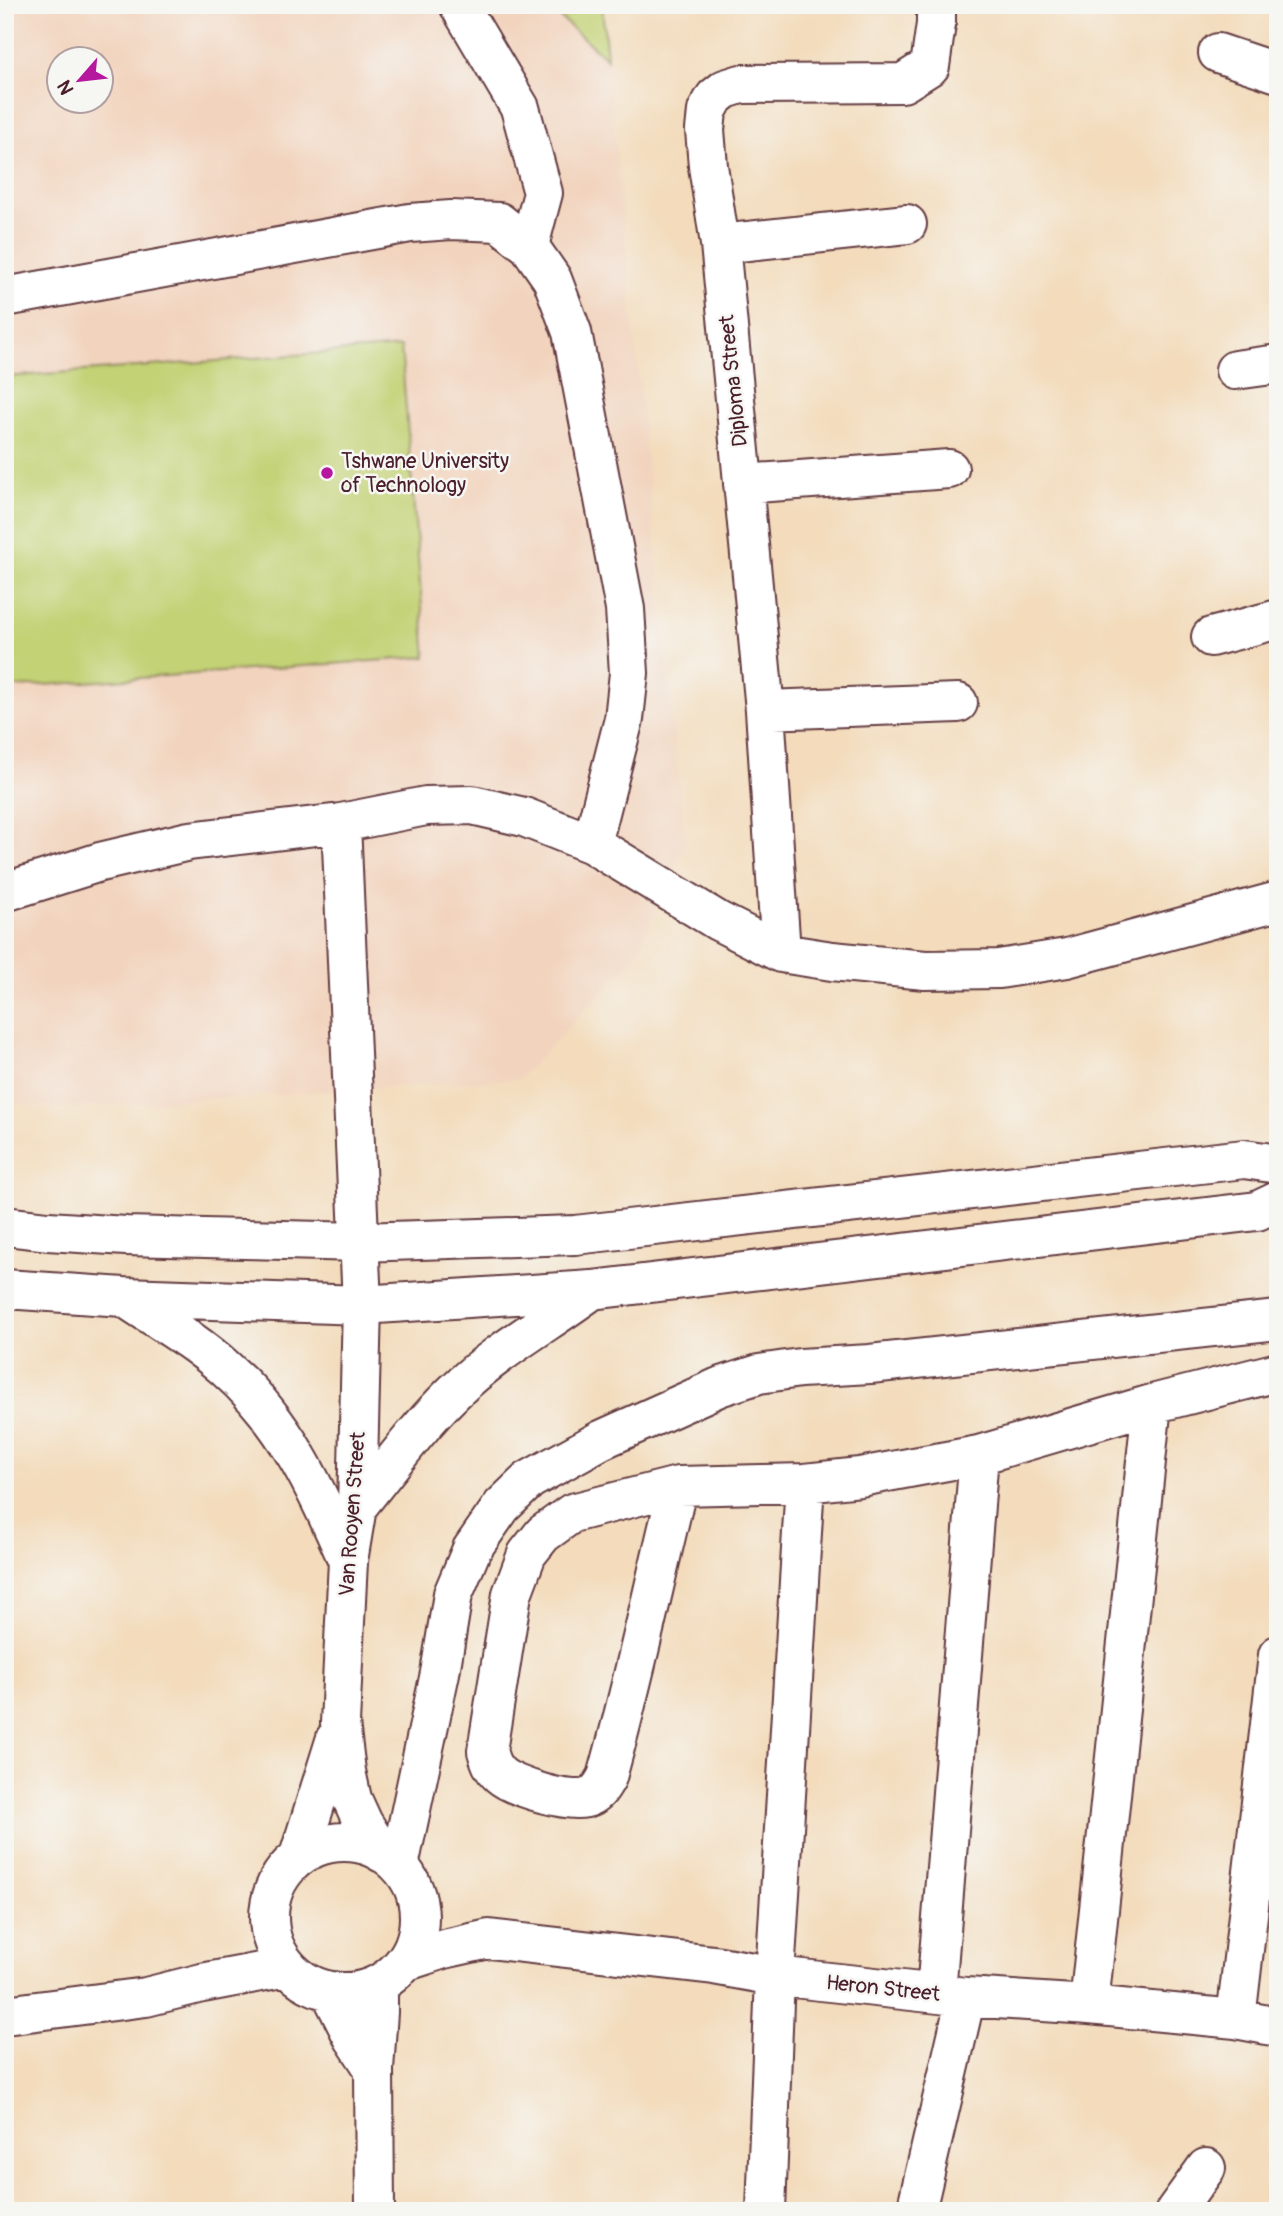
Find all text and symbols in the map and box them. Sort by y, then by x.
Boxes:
north arrow [46,46,116,116]
text: N [52,76,79,99]
street label: Diploma Street [713,313,754,448]
place label: Tshwane University of Technology [341,448,509,499]
marker: Tshwane University of Technology [319,465,335,481]
street label: Van Rooyen Street [333,1430,372,1597]
street label: Heron Street [825,1969,942,2008]

